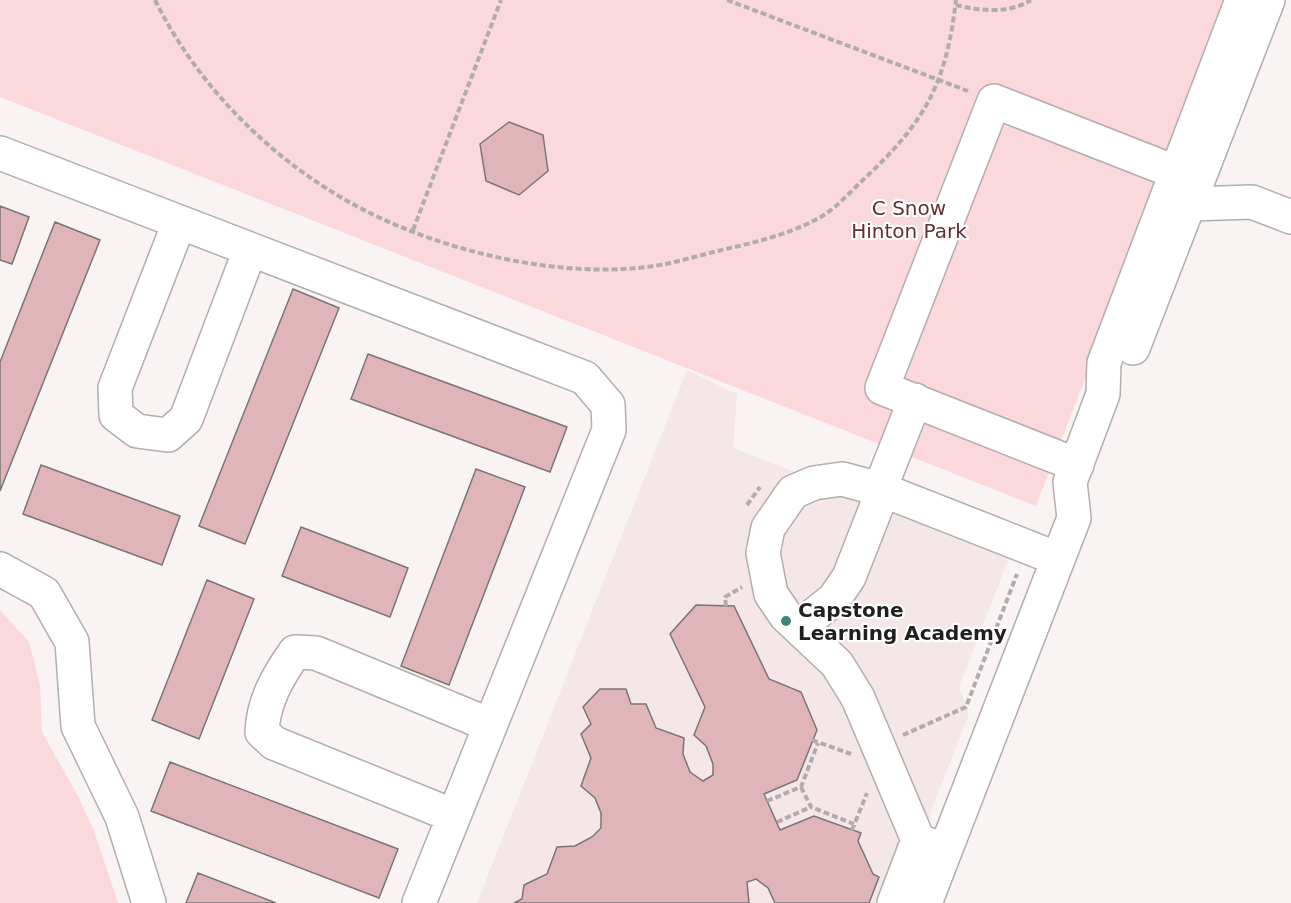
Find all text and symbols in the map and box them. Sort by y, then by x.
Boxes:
park label: C Snow Hinton Park [851,196,967,243]
place label: Capstone Learning Academy [798,598,1007,645]
marker: Capstone Learning Academy [779,614,793,628]

